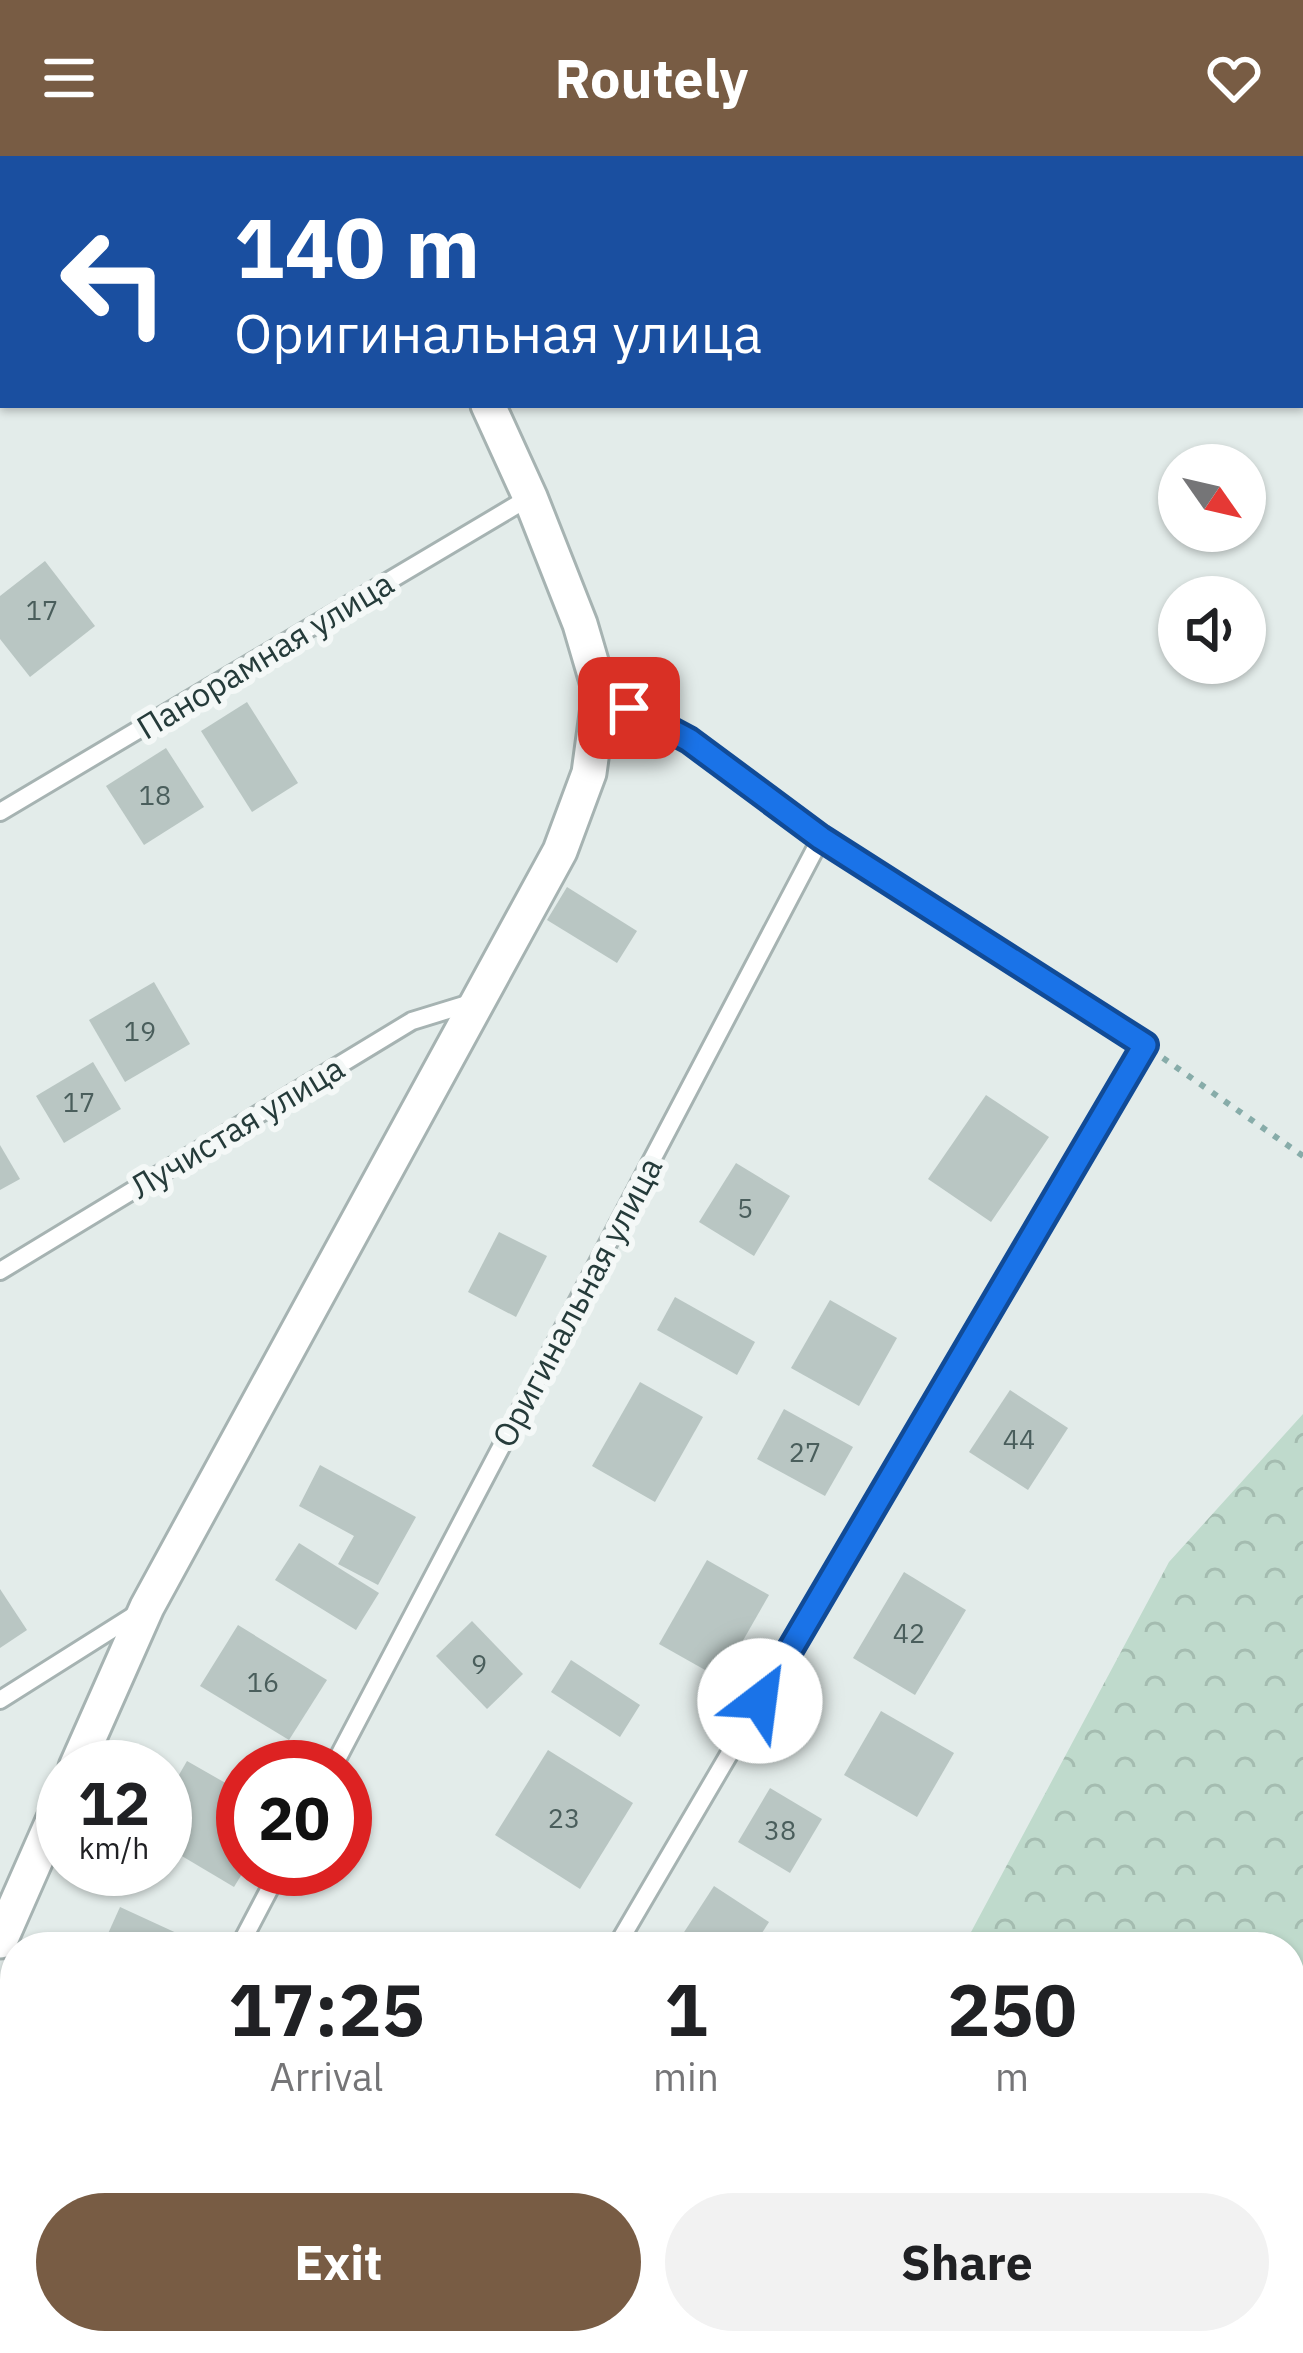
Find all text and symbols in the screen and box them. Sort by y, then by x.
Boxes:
text: Routely [555,43,748,113]
icon: menu [36,45,102,111]
icon: heart [1201,45,1267,111]
text: 140 m [234,192,480,301]
icon: left [36,204,192,360]
text: Оригинальная улица [234,298,762,368]
north arrow [1158,444,1266,552]
map controls [1158,444,1266,684]
street label: Панорамная улица [129,561,401,748]
button: sound [1158,576,1266,684]
house number: 17 [26,592,58,627]
pin [578,657,680,759]
icon: arrive [596,675,662,741]
house number: 18 [139,777,171,812]
house number: 19 [124,1013,156,1048]
street label: Лучистая улица [122,1046,352,1207]
house number: 17 [63,1084,95,1119]
street label: Оригинальная улица [482,1149,671,1454]
house number: 5 [737,1190,753,1225]
house number: 44 [1003,1421,1035,1456]
house number: 27 [789,1434,821,1469]
house number: 42 [893,1615,925,1650]
position arrow [697,1638,823,1764]
house number: 9 [471,1646,487,1681]
house number: 16 [247,1664,279,1699]
speed limit sign: 20 [216,1740,372,1896]
text: 12 [78,1763,150,1842]
house number: 23 [548,1800,580,1835]
house number: 38 [764,1812,796,1847]
text: km/h [79,1828,149,1867]
text: 17:25 [228,1962,425,2056]
text: 1 [664,1962,708,2056]
text: 250 [947,1962,1077,2056]
text: Arrival [270,2051,383,2102]
text: min [653,2051,719,2102]
text: m [995,2051,1029,2102]
button: Exit [36,2193,641,2331]
button: Share [665,2193,1269,2331]

